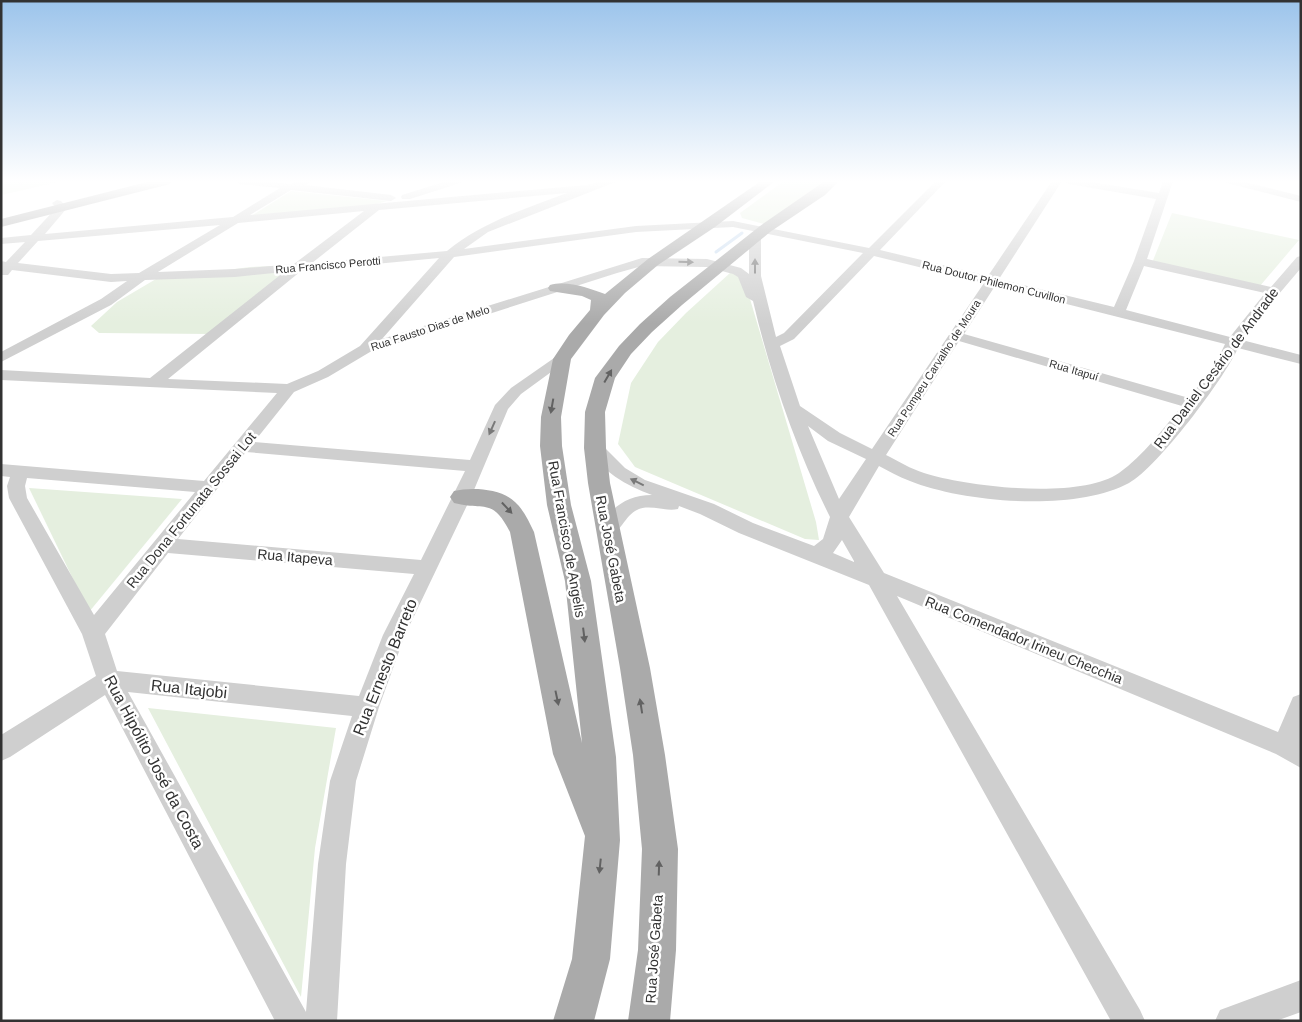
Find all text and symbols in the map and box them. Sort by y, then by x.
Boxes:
street label: Rua Francisco Perotti [275,254,381,276]
one-way arrow [751,257,759,273]
street label: Rua Doutor Philemon Cuvillon [921,258,1067,306]
one-way arrow [678,259,694,267]
street label: Rua Daniel Cesário de Andrade [1150,284,1282,451]
street label: Rua Pompeu Carvalho de Moura [885,297,983,439]
street label: Rua Fausto Dias de Melo [369,303,491,353]
street label: Rua Itapuí [1048,357,1100,383]
one-way arrow [604,368,612,383]
one-way arrow [548,398,556,414]
one-way arrow [488,421,496,435]
street label: Rua Dona Fortunata Sossai Lot [123,429,259,591]
street label: Rua Francisco de Angelis [545,459,589,619]
one-way arrow [630,478,644,486]
street label: Rua José Gabeta [593,494,629,604]
one-way arrow [502,502,513,515]
street label: Rua Itapeva [257,546,334,568]
street label: Rua Comendador Irineu Checchia [923,593,1125,687]
street label: Rua Ernesto Barreto [350,596,420,738]
one-way arrow [580,627,588,643]
street label: Rua Hipólito José da Costa [101,672,207,852]
street label: Rua Itajobi [150,677,228,701]
one-way arrow [553,690,561,705]
one-way arrow [637,698,645,714]
one-way arrow [596,859,604,875]
one-way arrow [656,859,664,875]
street label: Rua José Gabeta [642,894,666,1004]

